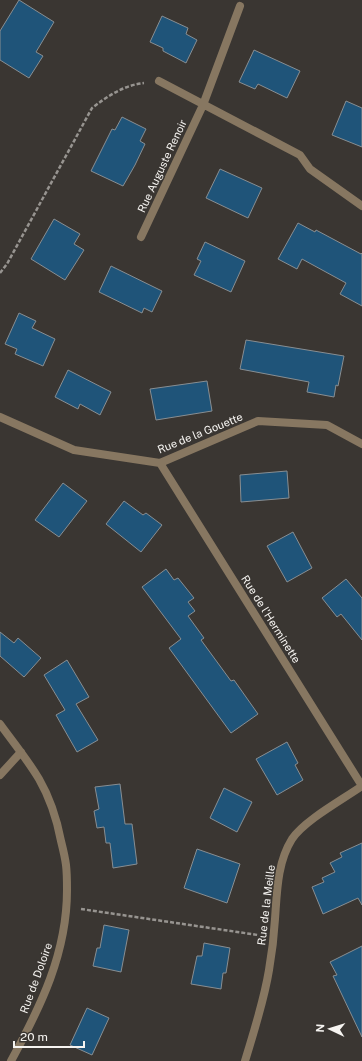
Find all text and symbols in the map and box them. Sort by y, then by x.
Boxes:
street label: Rue Auguste Renoir [135,118,189,214]
street label: Rue de la Gouette [156,410,244,456]
street label: Rue de l'Herminette [239,573,303,665]
street label: Rue de la Meille [255,864,277,946]
street label: Rue de Doloire [18,941,54,1015]
north arrow [310,1009,350,1049]
scale bar [14,1023,84,1049]
text: N [314,1024,326,1033]
text: 20 m [20,1030,48,1044]

